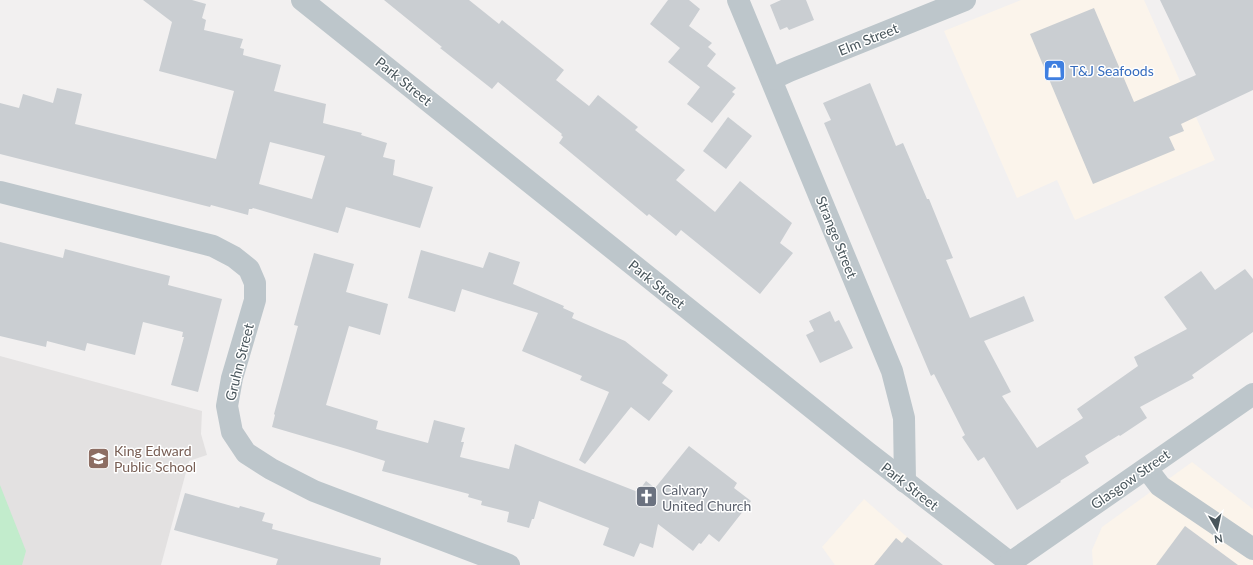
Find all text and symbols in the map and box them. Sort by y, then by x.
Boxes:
street label: Elm Street [835,19,901,59]
street label: Park Street [372,53,436,109]
shop icon: T&J Seafoods [1042,57,1068,83]
place label: T&J Seafoods [1070,62,1154,79]
street label: Strange Street [813,193,861,281]
street label: Park Street [625,256,689,312]
street label: Gruhn Street [221,322,257,402]
place label: King Edward Public School [114,442,196,475]
school or university icon: King Edward Public School [86,445,112,471]
street label: Glasgow Street [1087,445,1173,513]
street label: Park Street [878,458,942,514]
place label: Calvary United Church [662,481,751,514]
church icon: Calvary United Church [633,484,659,510]
north arrow [1197,509,1237,549]
text: N [1213,532,1224,546]

